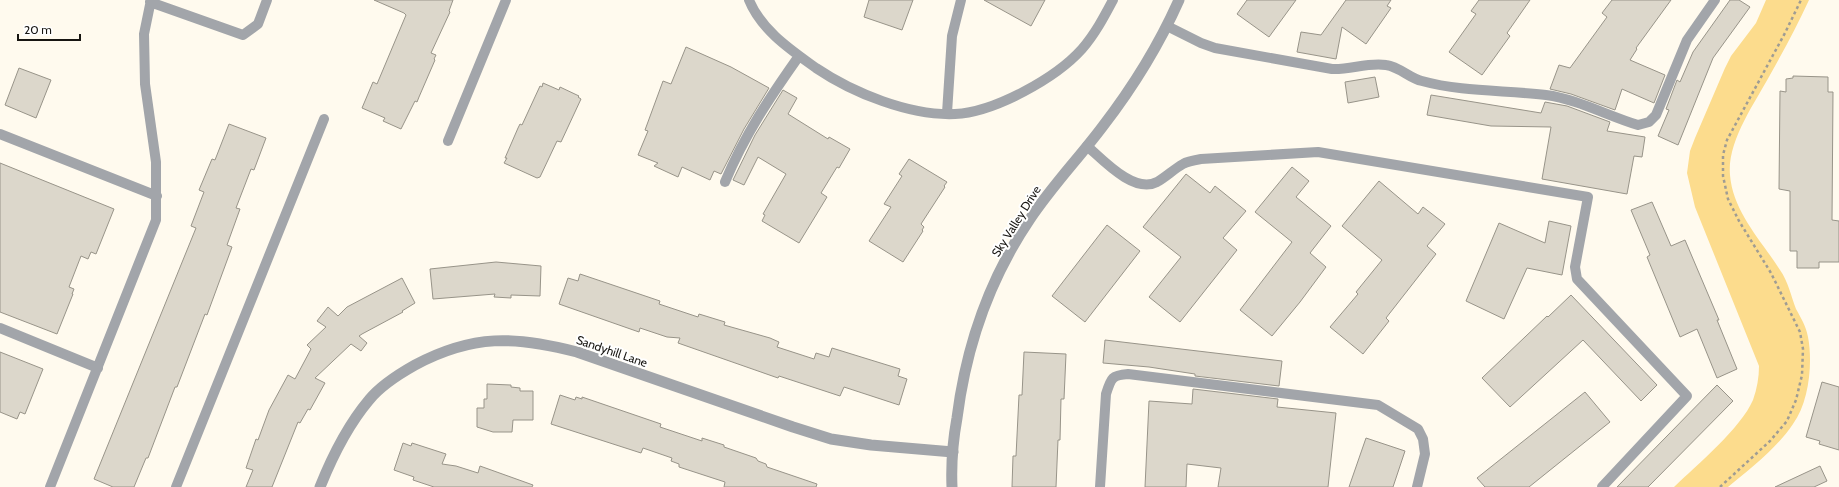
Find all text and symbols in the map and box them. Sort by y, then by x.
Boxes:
scale bar [18,16,80,42]
text: 20 m [24,22,52,37]
street label: Sky Valley Drive [988,183,1044,259]
street label: Sandyhill Lane [574,332,650,370]

